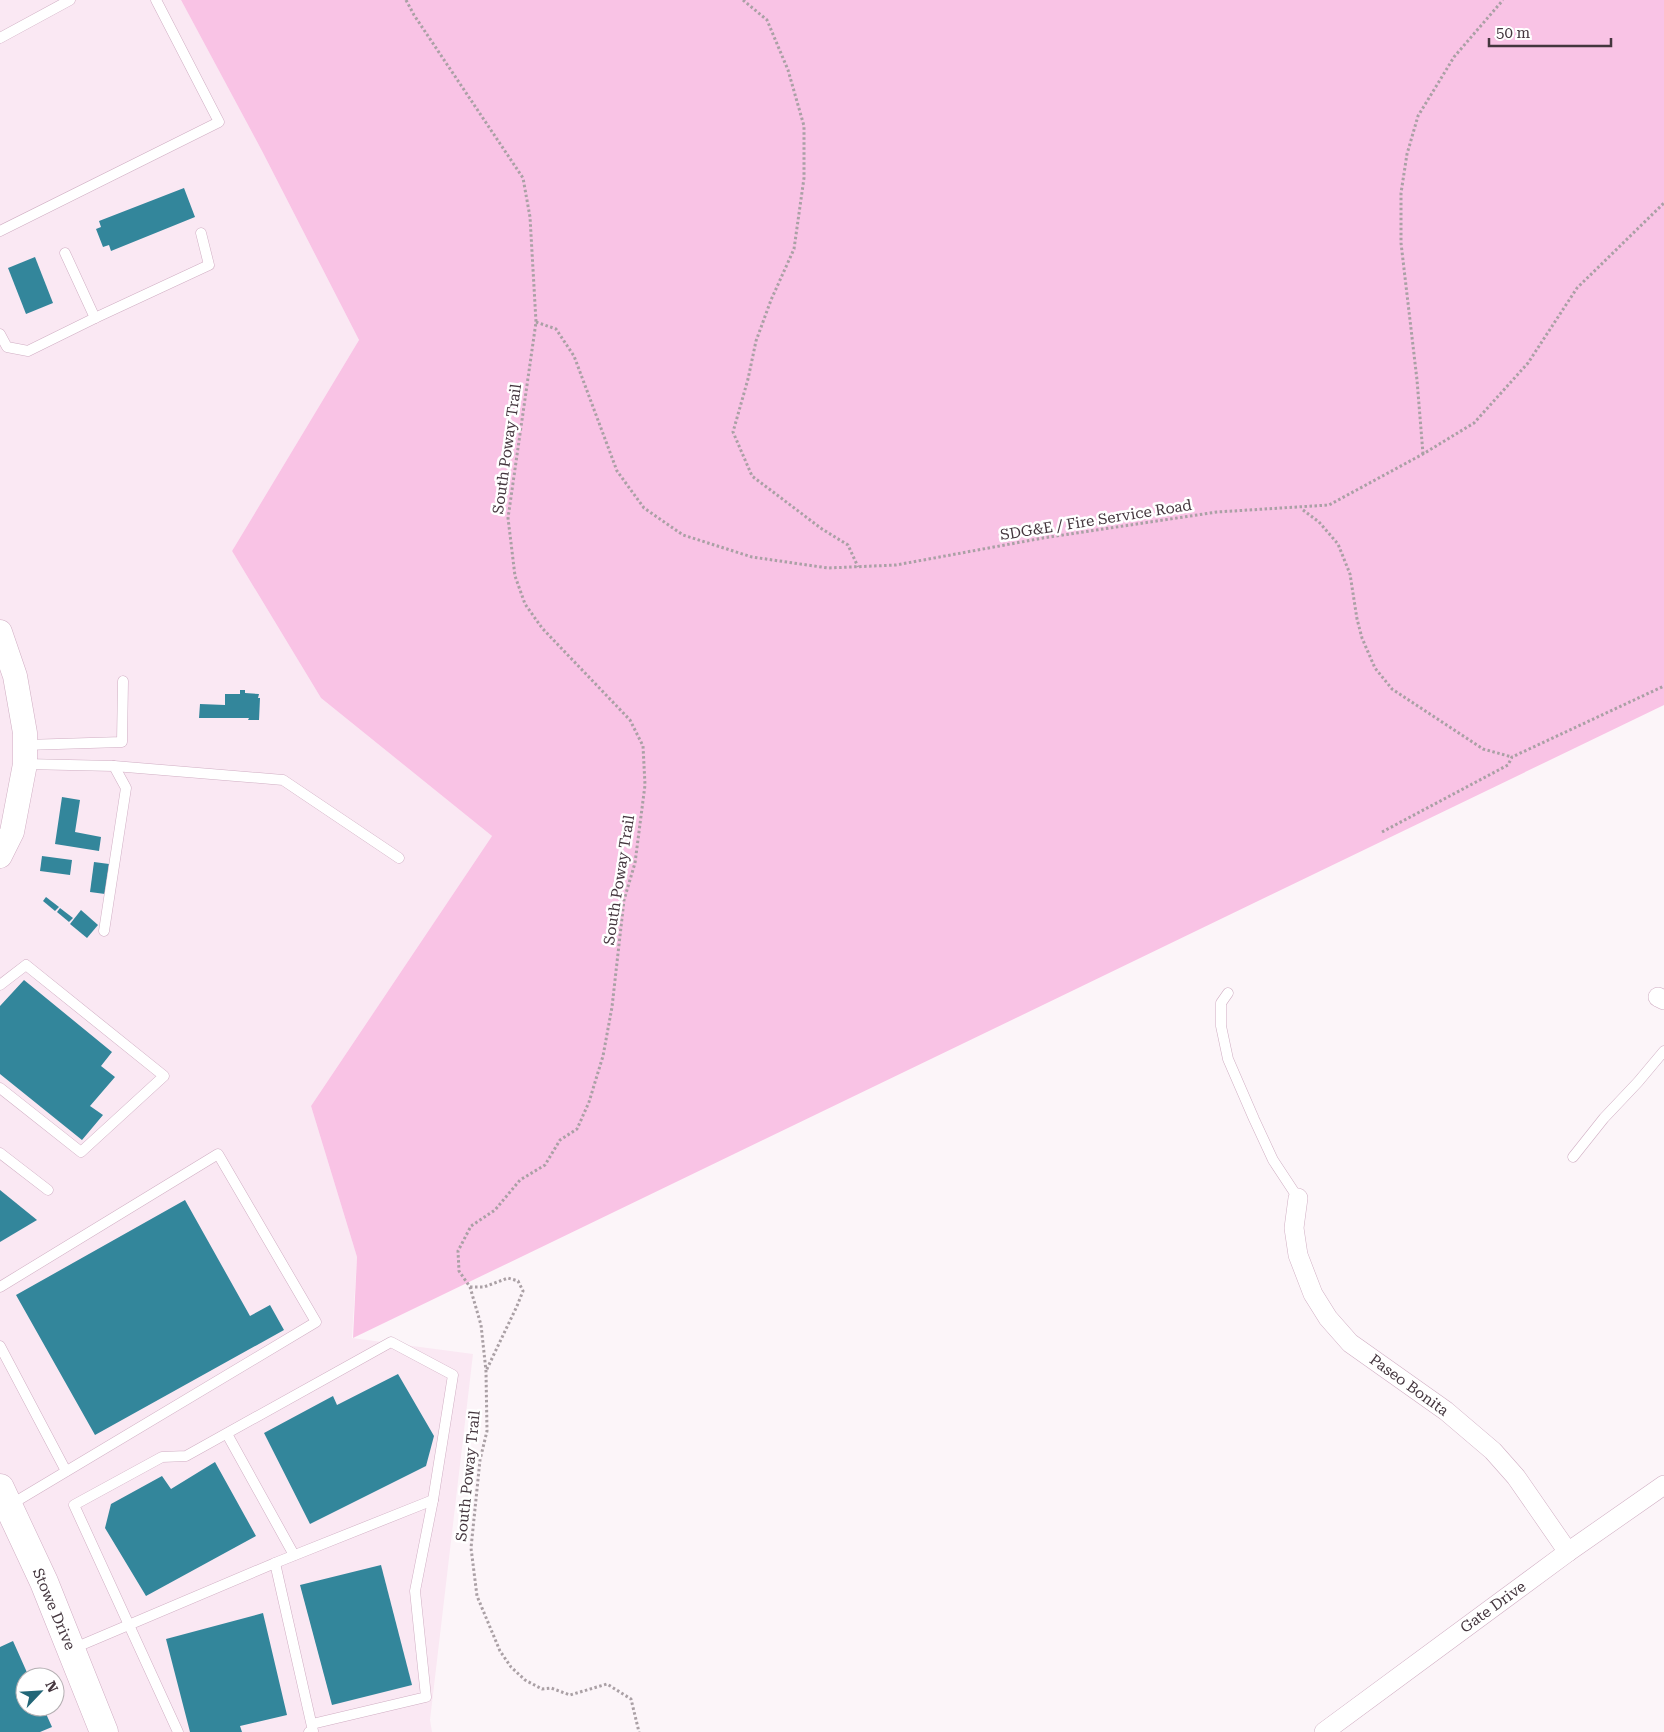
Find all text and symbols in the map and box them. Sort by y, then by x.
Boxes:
scale bar [1489,15,1612,47]
text: 50 m [1496,24,1531,42]
street label: South Poway Trail [489,382,525,515]
street label: SDG&E / Fire Service Road [999,496,1193,544]
street label: South Poway Trail [600,813,638,946]
street label: Paseo Bonita [1366,1350,1452,1420]
street label: South Poway Trail [452,1409,484,1542]
street label: Stowe Drive [29,1565,79,1653]
street label: Gate Drive [1457,1577,1529,1637]
north arrow [15,1667,65,1717]
text: N [42,1678,61,1695]

